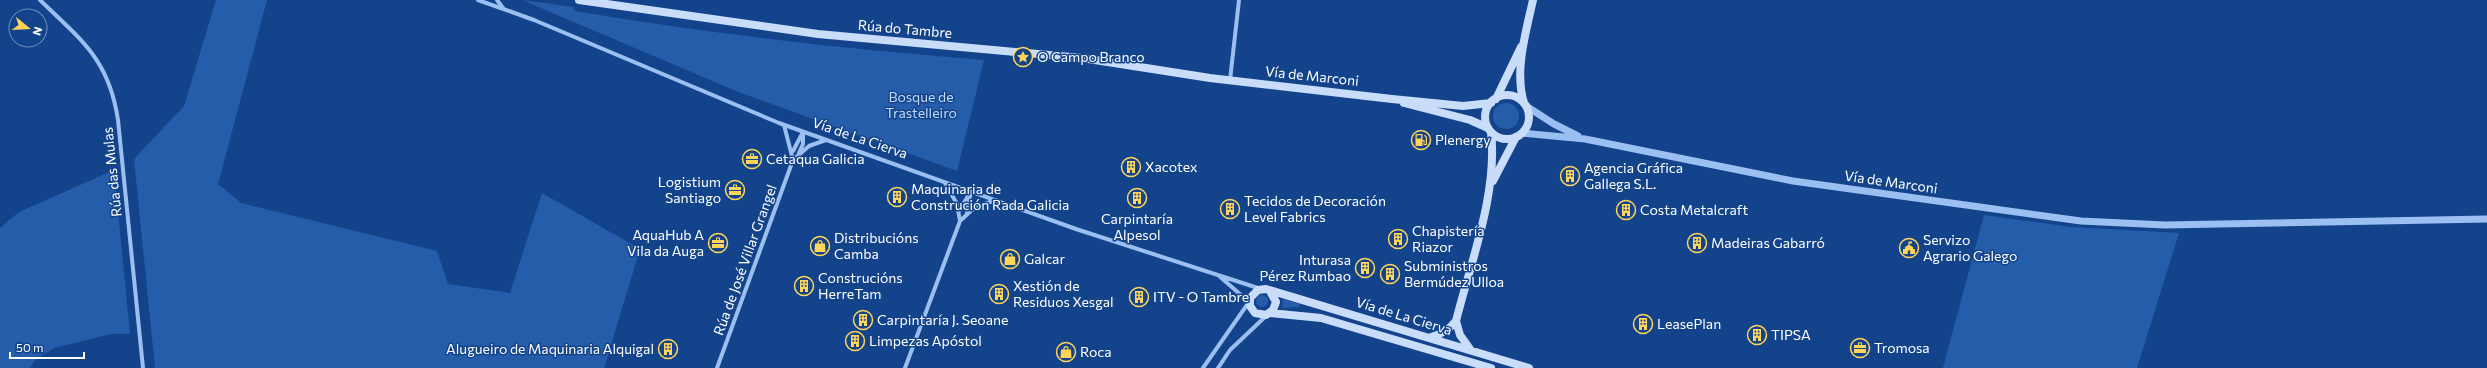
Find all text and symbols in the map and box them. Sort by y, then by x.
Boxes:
north arrow [8,8,48,48]
street label: Rúa do Tambre [857,16,953,41]
text: N [31,25,45,37]
place icon: O Campo Branco [1012,46,1034,68]
place label: O Campo Branco [1037,48,1145,65]
street label: Vía de Marconi [1264,62,1360,89]
park label: Bosque de Trastelleiro [885,88,957,121]
street label: Vía de La Cierva [810,113,910,162]
street label: Rúa das Mulas [98,126,125,218]
fuel station icon: Plenergy [1410,129,1432,151]
place label: Plenergy [1435,131,1491,148]
office icon: Cetaqua Galicia [741,148,763,170]
place label: Cetaqua Galicia [766,150,865,167]
building icon: Xacotex [1120,156,1142,178]
place label: Xacotex [1145,158,1198,175]
place label: Agencia Gráfica Gallega S.L. [1584,159,1683,192]
building icon: Agencia Gráfica Gallega S.L. [1559,165,1581,187]
street label: Vía de Marconi [1843,167,1939,196]
place label: Logistium Santiago [658,173,721,206]
office icon: Logistium Santiago [724,179,746,201]
place label: Maquinaria de Construción Rada Galicia [911,180,1069,213]
street label: Rúa de José Villar Grangel [709,182,780,338]
building icon: Maquinaria de Construción Rada Galicia [886,186,908,208]
building icon: Carpintaría Alpesol [1126,187,1148,209]
place label: Tecidos de Decoración Level Fabrics [1244,192,1386,225]
building icon: Tecidos de Decoración Level Fabrics [1219,198,1241,220]
building icon: Costa Metalcraft [1615,199,1637,221]
place label: Costa Metalcraft [1640,201,1748,218]
place label: Carpintaría Alpesol [1101,210,1173,243]
place label: Chapistería Riazor [1412,222,1485,255]
place label: AquaHub A Vila da Auga [627,226,704,259]
building icon: Chapistería Riazor [1387,228,1409,250]
place label: Distribucións Camba [834,229,919,262]
place label: Servizo Agrario Galego [1923,231,2017,264]
office icon: AquaHub A Vila da Auga [707,232,729,254]
building icon: Madeiras Gabarró [1686,232,1708,254]
place label: Madeiras Gabarró [1711,234,1825,251]
shop icon: Distribucións Camba [809,235,831,257]
public building icon: Servizo Agrario Galego [1898,237,1920,259]
shop icon: Galcar [999,248,1021,270]
place label: Galcar [1024,250,1065,267]
place label: Inturasa Pérez Rumbao [1259,251,1351,284]
building icon: Inturasa Pérez Rumbao [1354,257,1376,279]
place label: Subministros Bermúdez Ulloa [1404,257,1504,290]
building icon: Subministros Bermúdez Ulloa [1379,263,1401,285]
place label: Construcións HerreTam [818,269,903,302]
building icon: Construcións HerreTam [793,275,815,297]
place label: Xestión de Residuos Xesgal [1013,277,1114,310]
building icon: Xestión de Residuos Xesgal [988,283,1010,305]
building icon: ITV - O Tambre [1128,286,1150,308]
place label: ITV - O Tambre [1153,288,1249,305]
street label: Vía de La Cierva [1354,293,1454,338]
building icon: Carpintaría J. Seoane [852,309,874,331]
place label: Carpintaría J. Seoane [877,311,1008,328]
building icon: LeasePlan [1632,313,1654,335]
place label: LeasePlan [1657,315,1721,332]
building icon: TIPSA [1746,324,1768,346]
place label: TIPSA [1771,326,1811,343]
building icon: Limpezas Apóstol [844,330,866,352]
place label: Limpezas Apóstol [869,332,982,349]
scale bar [10,334,84,360]
office icon: Tromosa [1849,337,1871,359]
building icon: Alugueiro de Maquinaria Alquigal [657,338,679,360]
place label: Tromosa [1874,339,1930,356]
text: 50 m [16,340,44,354]
place label: Alugueiro de Maquinaria Alquigal [446,340,654,357]
shop icon: Roca [1055,341,1077,363]
place label: Roca [1080,343,1112,360]

